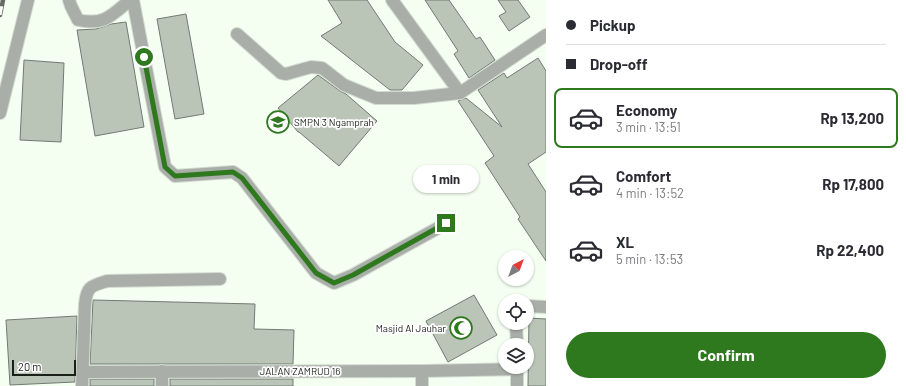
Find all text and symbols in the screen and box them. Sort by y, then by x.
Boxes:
text: Pickup [590,16,636,34]
route start [135,48,153,66]
text: Drop-off [590,55,648,73]
icon: car [568,100,604,136]
text: Economy [616,101,677,119]
school or university icon: SMPN 3 Ngamprah [265,109,291,135]
text: Rp 13,200 [820,109,884,127]
place label: SMPN 3 Ngamprah [294,116,374,128]
text: 3 min · 13:51 [616,119,681,135]
callout: 1 min [413,165,479,193]
icon: car [568,166,604,202]
text: Comfort [616,167,671,185]
text: 1 min [432,171,460,187]
text: Rp 17,800 [822,175,884,193]
text: 4 min · 13:52 [616,185,684,201]
route end [437,214,455,232]
icon: car [568,232,604,268]
text: XL [616,233,634,251]
text: Rp 22,400 [816,241,884,259]
north arrow [498,250,534,286]
map controls [498,250,534,374]
text: 5 min · 13:53 [616,251,683,267]
button: locate [498,294,534,330]
mosque icon: Masjid Al Jauhar [448,315,474,341]
place label: Masjid Al Jauhar [376,322,446,334]
button: Confirm [566,332,886,378]
button: layers [498,338,534,374]
scale bar [12,358,76,377]
text: 20 m [18,360,41,373]
street label: JALAN ZAMRUD 16 [260,365,340,377]

